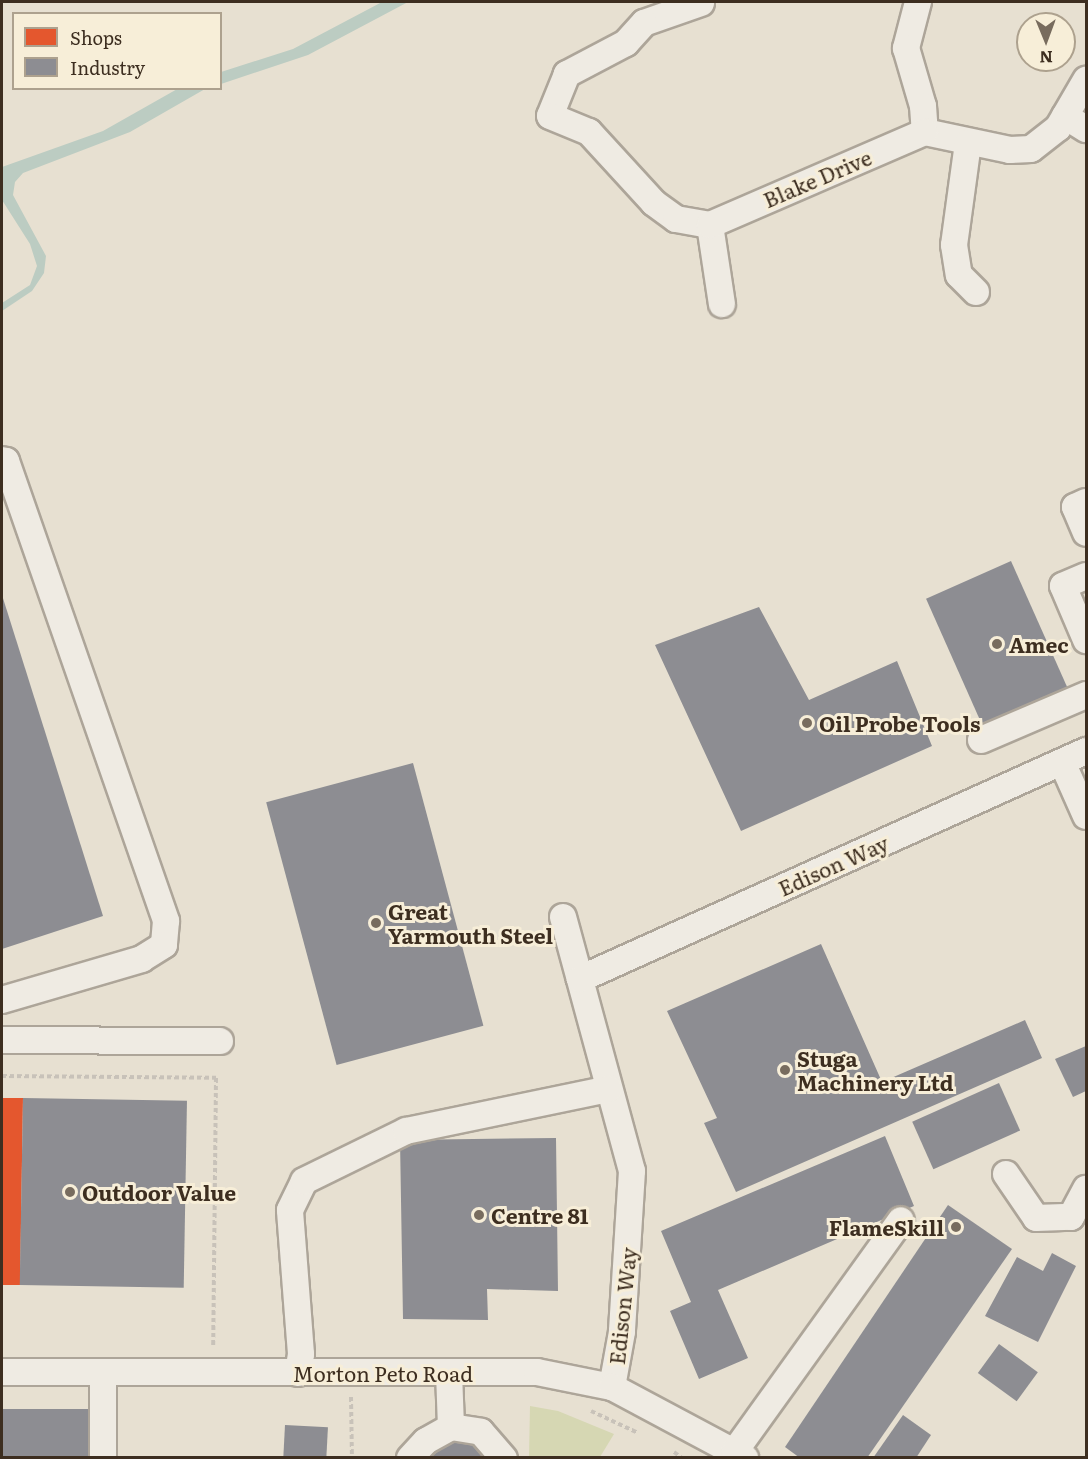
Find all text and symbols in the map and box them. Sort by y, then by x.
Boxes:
legend [12,12,222,90]
north arrow [1016,12,1076,72]
text: Shops [70,24,122,51]
text: N [1039,46,1053,70]
text: Industry [70,54,145,81]
street label: Blake Drive [759,144,875,212]
place label: Amec [1009,631,1069,657]
marker: Amec [990,637,1004,651]
place label: Oil Probe Tools [819,710,981,736]
marker: Oil Probe Tools [800,716,814,730]
street label: Edison Way [774,830,892,900]
place label: Great Yarmouth Steel [388,898,553,948]
marker: Great Yarmouth Steel [369,916,383,930]
place label: Stuga Machinery Ltd [797,1045,954,1095]
marker: Stuga Machinery Ltd [778,1063,792,1077]
place label: Outdoor Value [82,1179,236,1205]
marker: Outdoor Value [63,1185,77,1199]
place label: Centre 81 [491,1202,589,1228]
marker: Centre 81 [472,1208,486,1222]
place label: FlameSkill [829,1214,944,1240]
marker: FlameSkill [949,1220,963,1234]
street label: Edison Way [603,1246,641,1366]
street label: Morton Peto Road [293,1360,473,1386]

